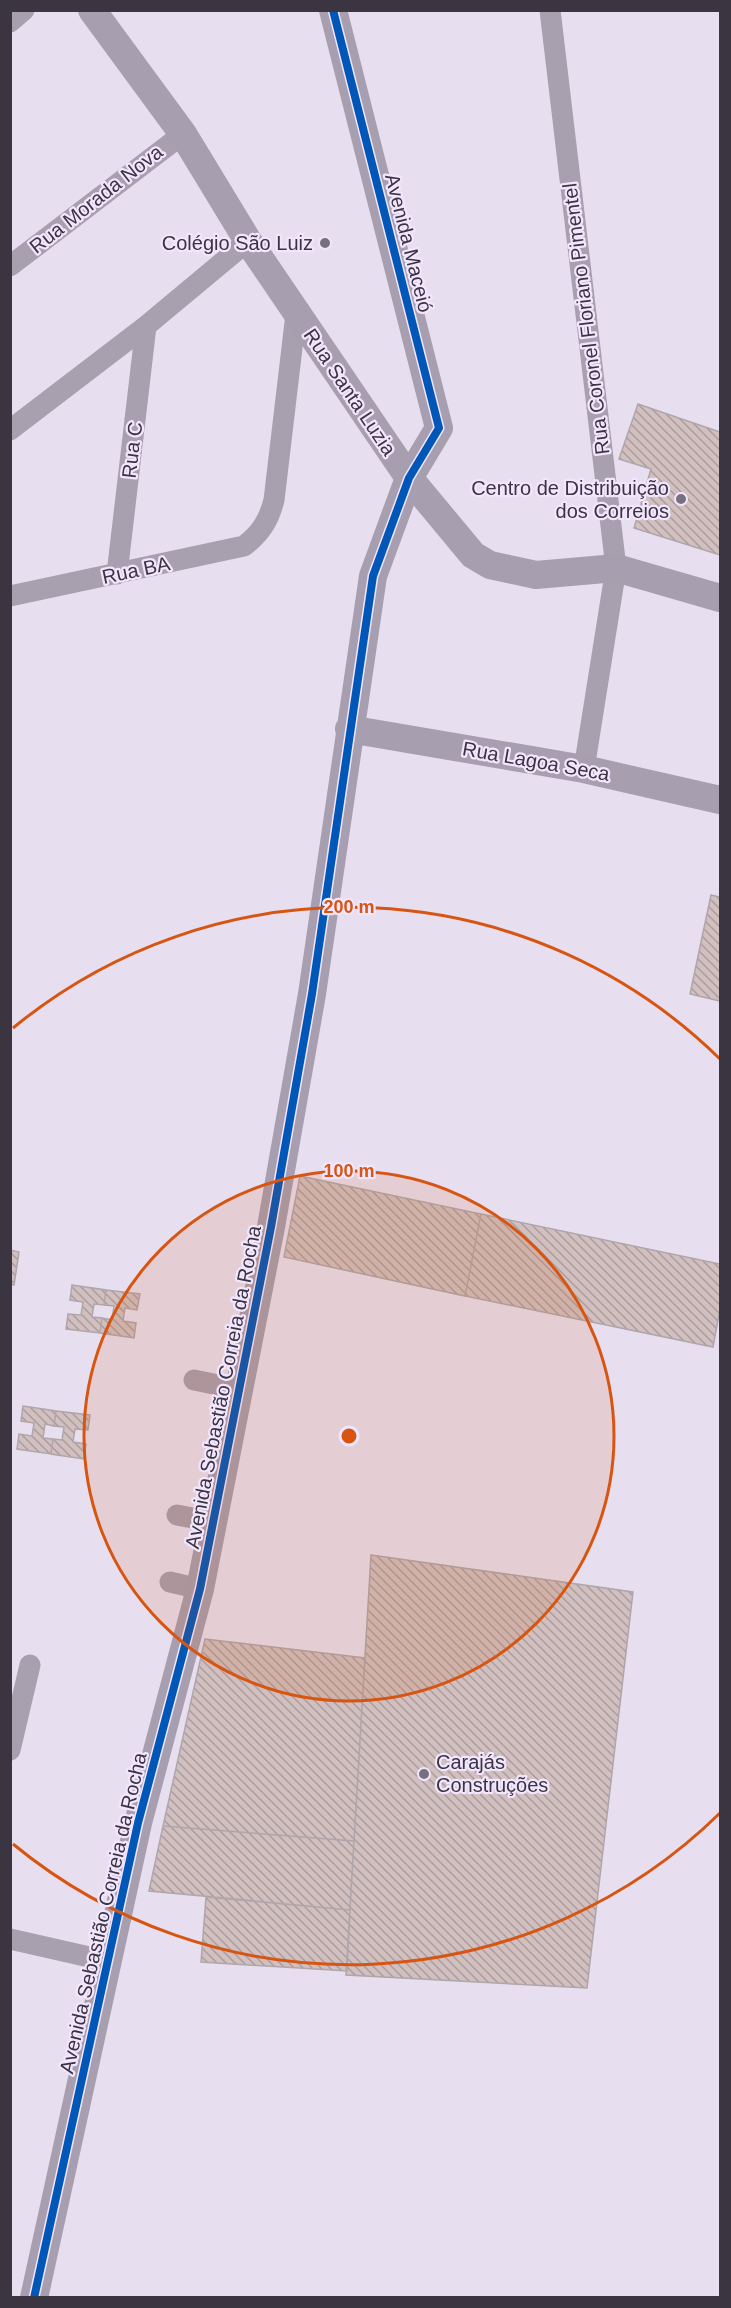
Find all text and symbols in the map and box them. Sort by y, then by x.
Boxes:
street label: Rua Morada Nova [25,140,167,258]
street label: Avenida Maceió [381,171,437,315]
street label: Rua Coronel Floriano Pimentel [558,182,614,456]
place label: Colégio São Luiz [162,232,313,254]
marker: Colégio São Luiz [318,236,332,250]
street label: Rua Santa Luzia [300,325,401,460]
street label: Rua C [118,421,146,479]
place label: Centro de Distribuição dos Correios [471,477,669,522]
marker: Centro de Distribuição dos Correios [674,492,688,506]
street label: Rua BA [100,552,173,588]
street label: Rua Lagoa Seca [461,737,612,785]
text: 200 m [323,897,375,917]
text: 100 m [323,1161,375,1181]
street label: Avenida Sebastião Correia da Rocha [181,1223,265,1550]
centre of rings [339,1426,359,1446]
street label: Avenida Sebastião Correia da Rocha [55,1750,151,2076]
place label: Carajás Construções [436,1751,548,1796]
marker: Carajás Construções [417,1767,431,1781]

